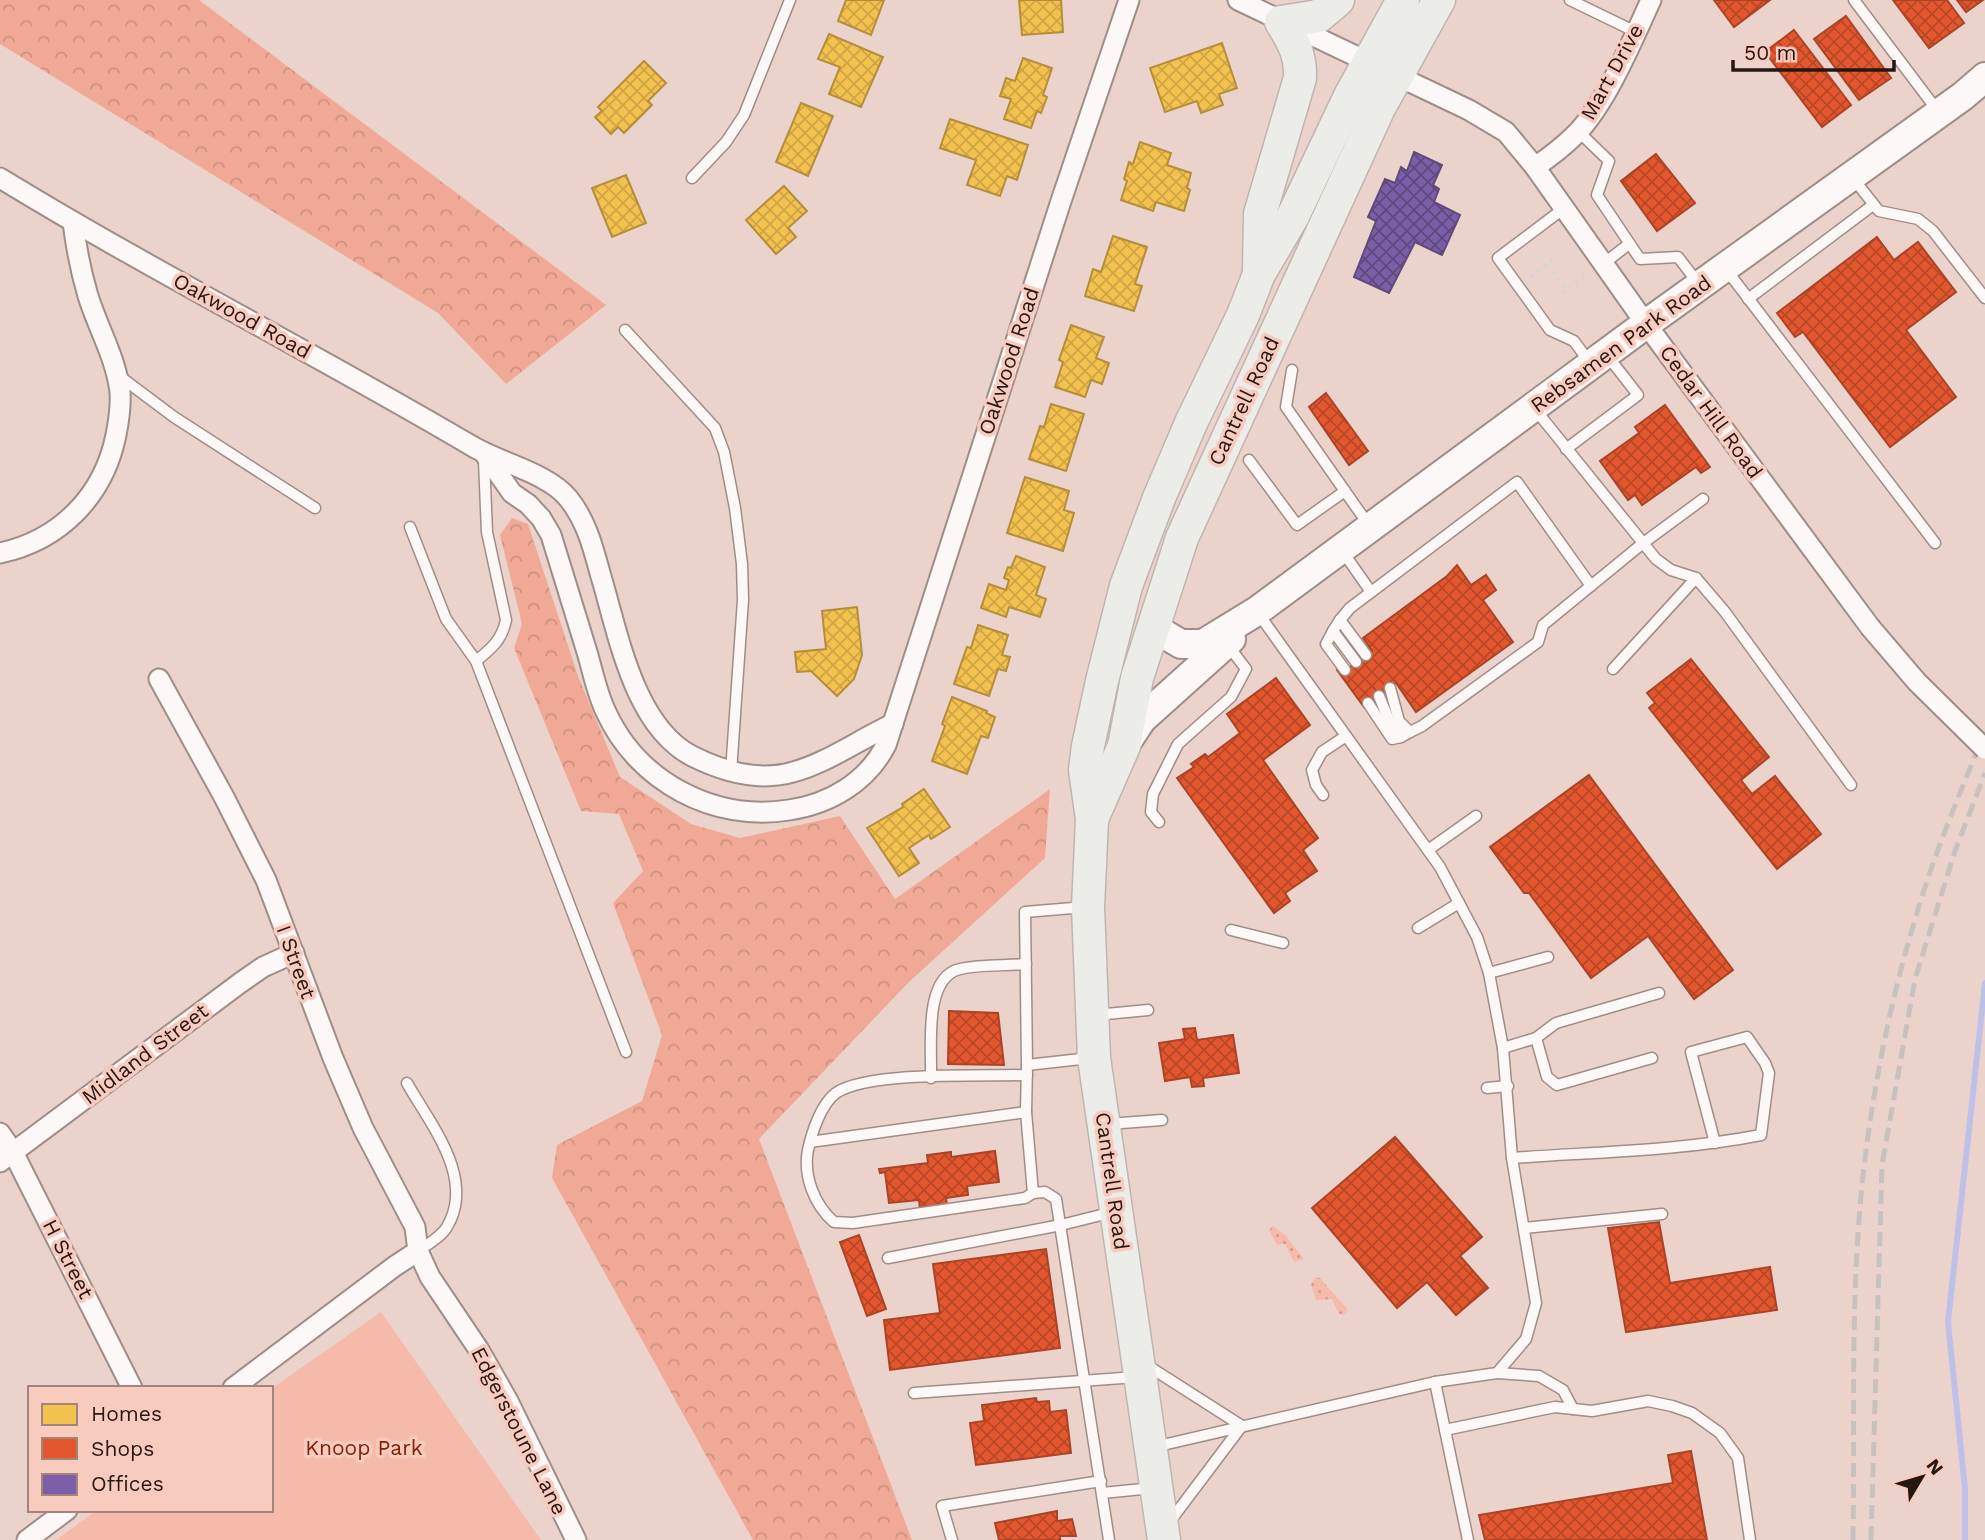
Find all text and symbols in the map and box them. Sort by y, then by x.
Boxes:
street label: Mart Drive [1575,19,1648,124]
scale bar [1733,28,1894,72]
text: 50 m [1744,40,1796,65]
street label: Oakwood Road [169,267,315,364]
street label: Rebsamen Park Road [1525,270,1716,418]
street label: Oakwood Road [973,284,1044,438]
street label: Cantrell Road [1203,333,1284,469]
street label: Cedar Hill Road [1655,340,1768,483]
street label: I Street [272,922,321,1002]
street label: Midland Street [77,998,213,1109]
street label: Cantrell Road [1090,1110,1135,1251]
street label: H Street [38,1215,99,1303]
street label: Edgerstoune Lane [466,1343,573,1519]
legend [28,1386,273,1512]
text: Homes [91,1401,162,1426]
park label: Knoop Park [305,1435,423,1460]
text: Shops [91,1436,154,1461]
north arrow [1887,1442,1957,1512]
text: N [1922,1454,1948,1479]
text: Offices [91,1471,164,1496]

